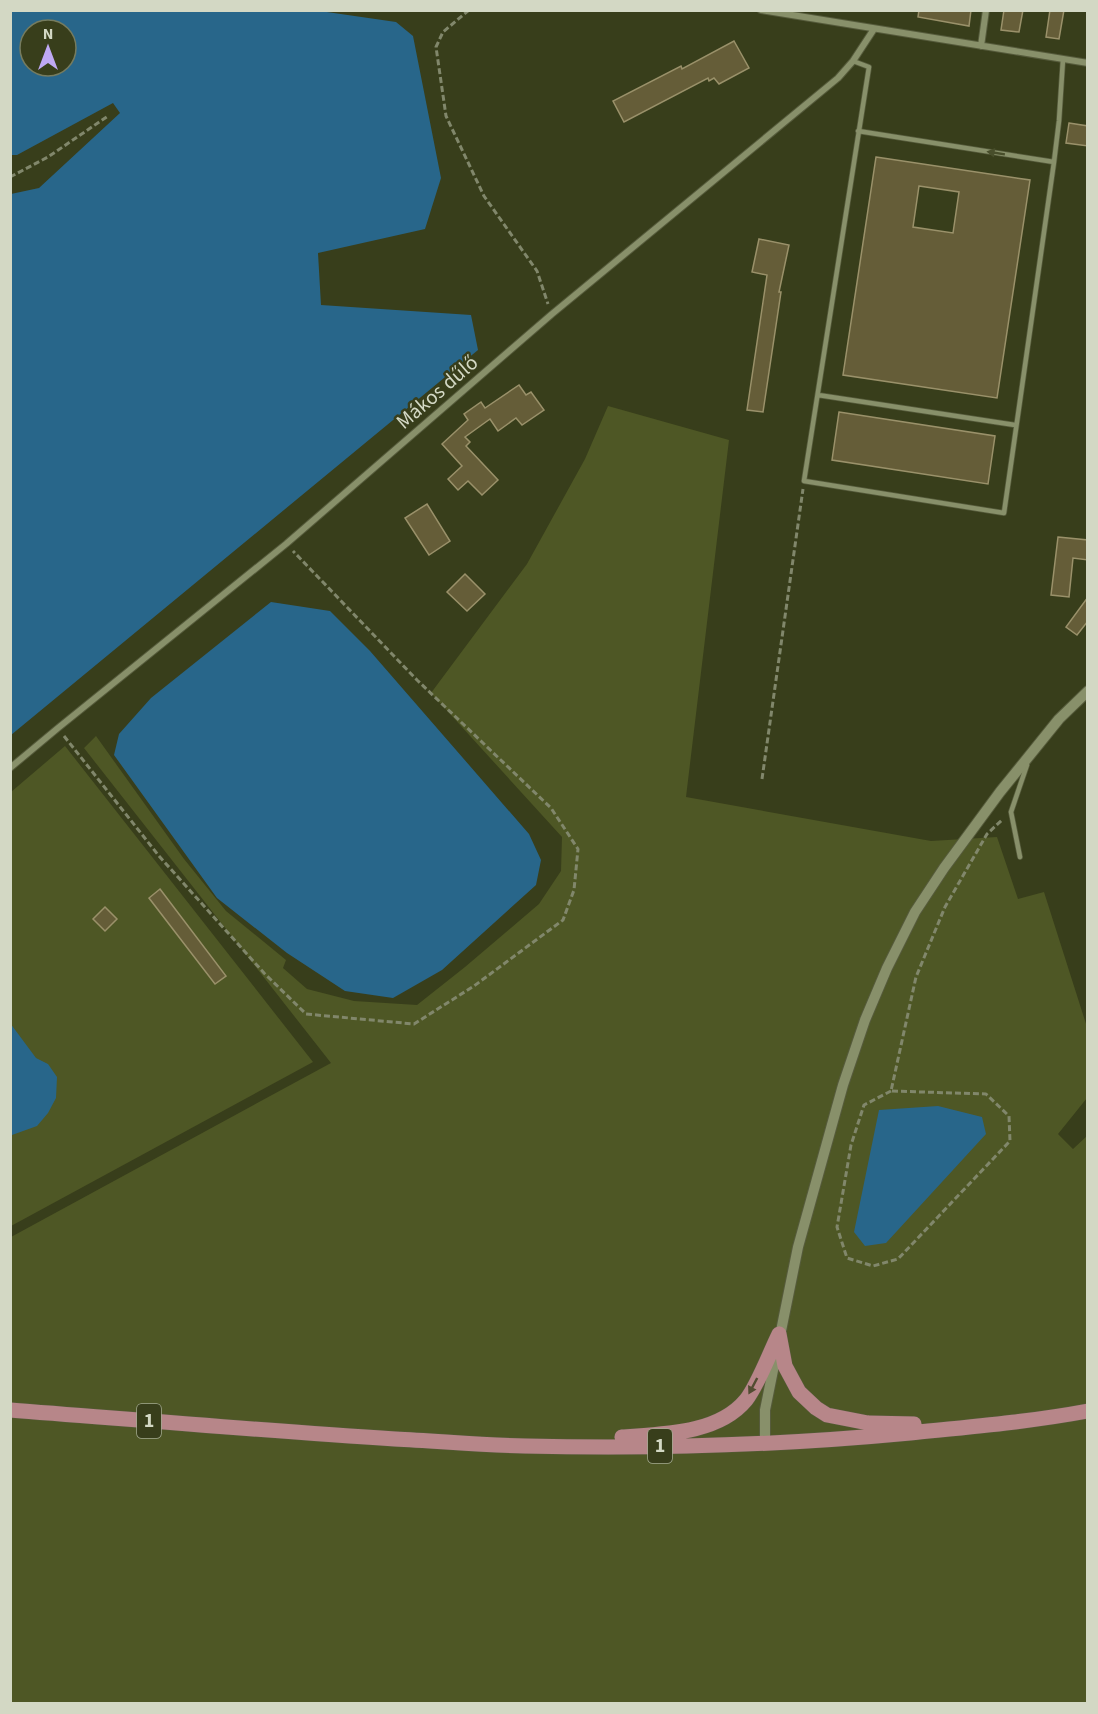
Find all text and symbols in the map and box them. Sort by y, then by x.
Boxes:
north arrow [18,18,78,78]
text: N [43,23,53,45]
one-way arrow [986,148,1005,157]
street label: Mákos dűlő [389,348,485,436]
one-way arrow [748,1378,758,1395]
road number: 1 [137,1404,161,1438]
road number: 1 [648,1429,672,1463]

